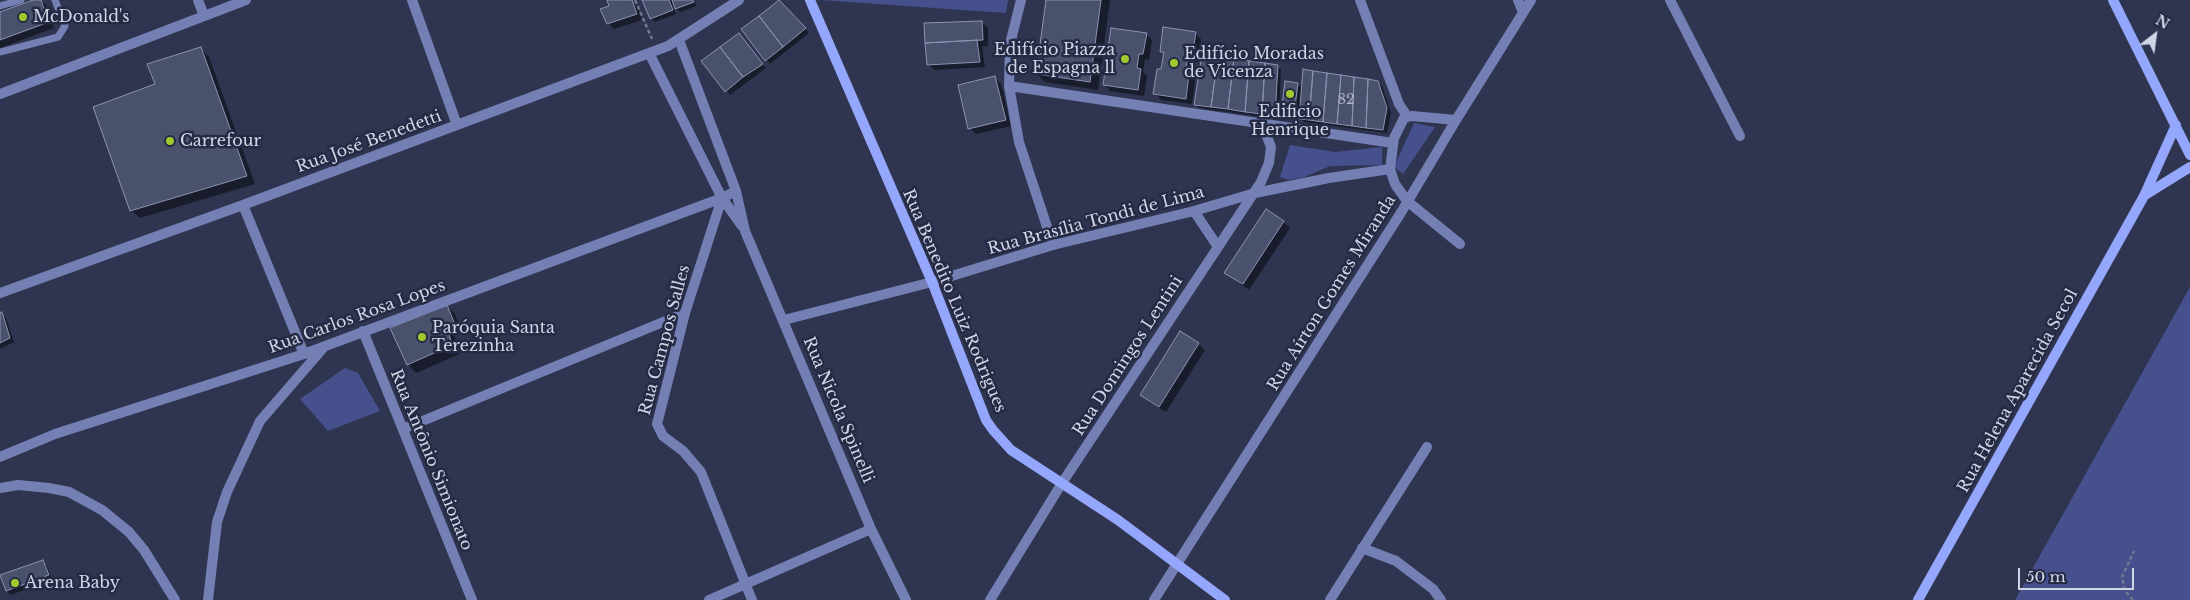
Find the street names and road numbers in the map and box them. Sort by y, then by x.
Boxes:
street label: Rua José Benedetti [294,107,444,177]
street label: Rua Brasília Tondi de Lima [986,183,1206,259]
street label: Rua Benedito Luiz Rodrigues [898,187,1010,415]
street label: Rua Aírton Gomes Miranda [1264,192,1400,394]
street label: Rua Campos Salles [636,263,694,417]
street label: Rua Domingos Lentini [1069,272,1187,440]
street label: Rua Carlos Rosa Lopes [266,276,448,358]
street label: Rua Helena Aparecida Secol [1954,286,2082,496]
street label: Rua Nicola Spinelli [799,334,877,486]
street label: Rua Antônio Simionato [386,367,476,553]

